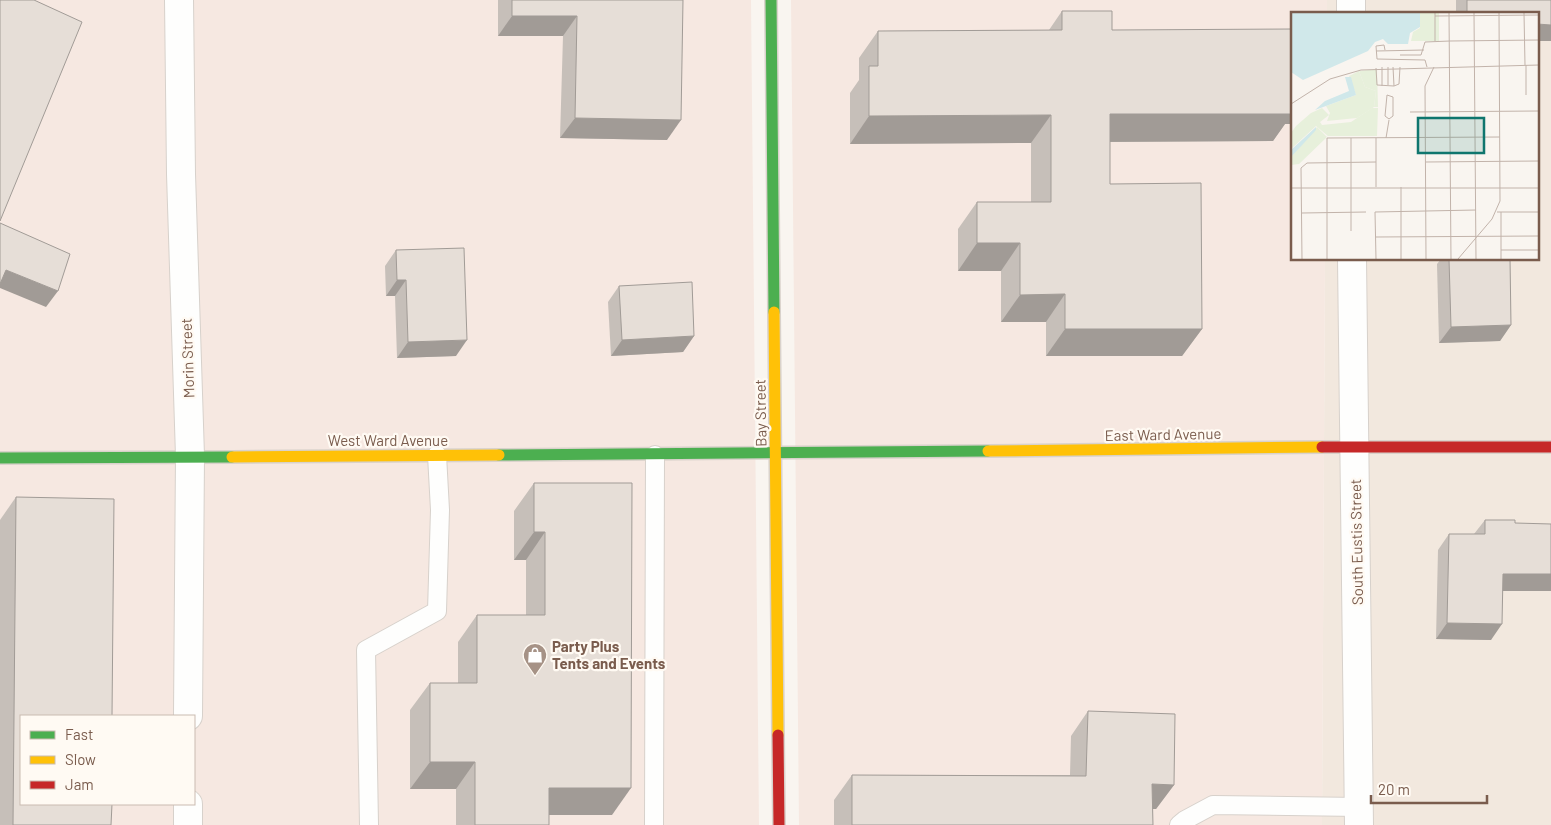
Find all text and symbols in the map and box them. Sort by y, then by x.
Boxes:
inset map [1291,12,1538,260]
street label: Morin Street [177,318,197,398]
street label: Bay Street [750,379,770,447]
street label: East Ward Avenue [1104,424,1222,444]
street label: West Ward Avenue [328,431,448,449]
street label: South Eustis Street [1346,479,1366,605]
place label: Party Plus Tents and Events [552,637,666,672]
shop icon: Party Plus Tents and Events [522,642,548,676]
legend [20,715,195,805]
text: Fast [65,725,93,743]
text: Slow [65,750,96,768]
scale bar [1371,772,1487,804]
text: Jam [65,775,94,793]
text: 20 m [1378,780,1410,798]

